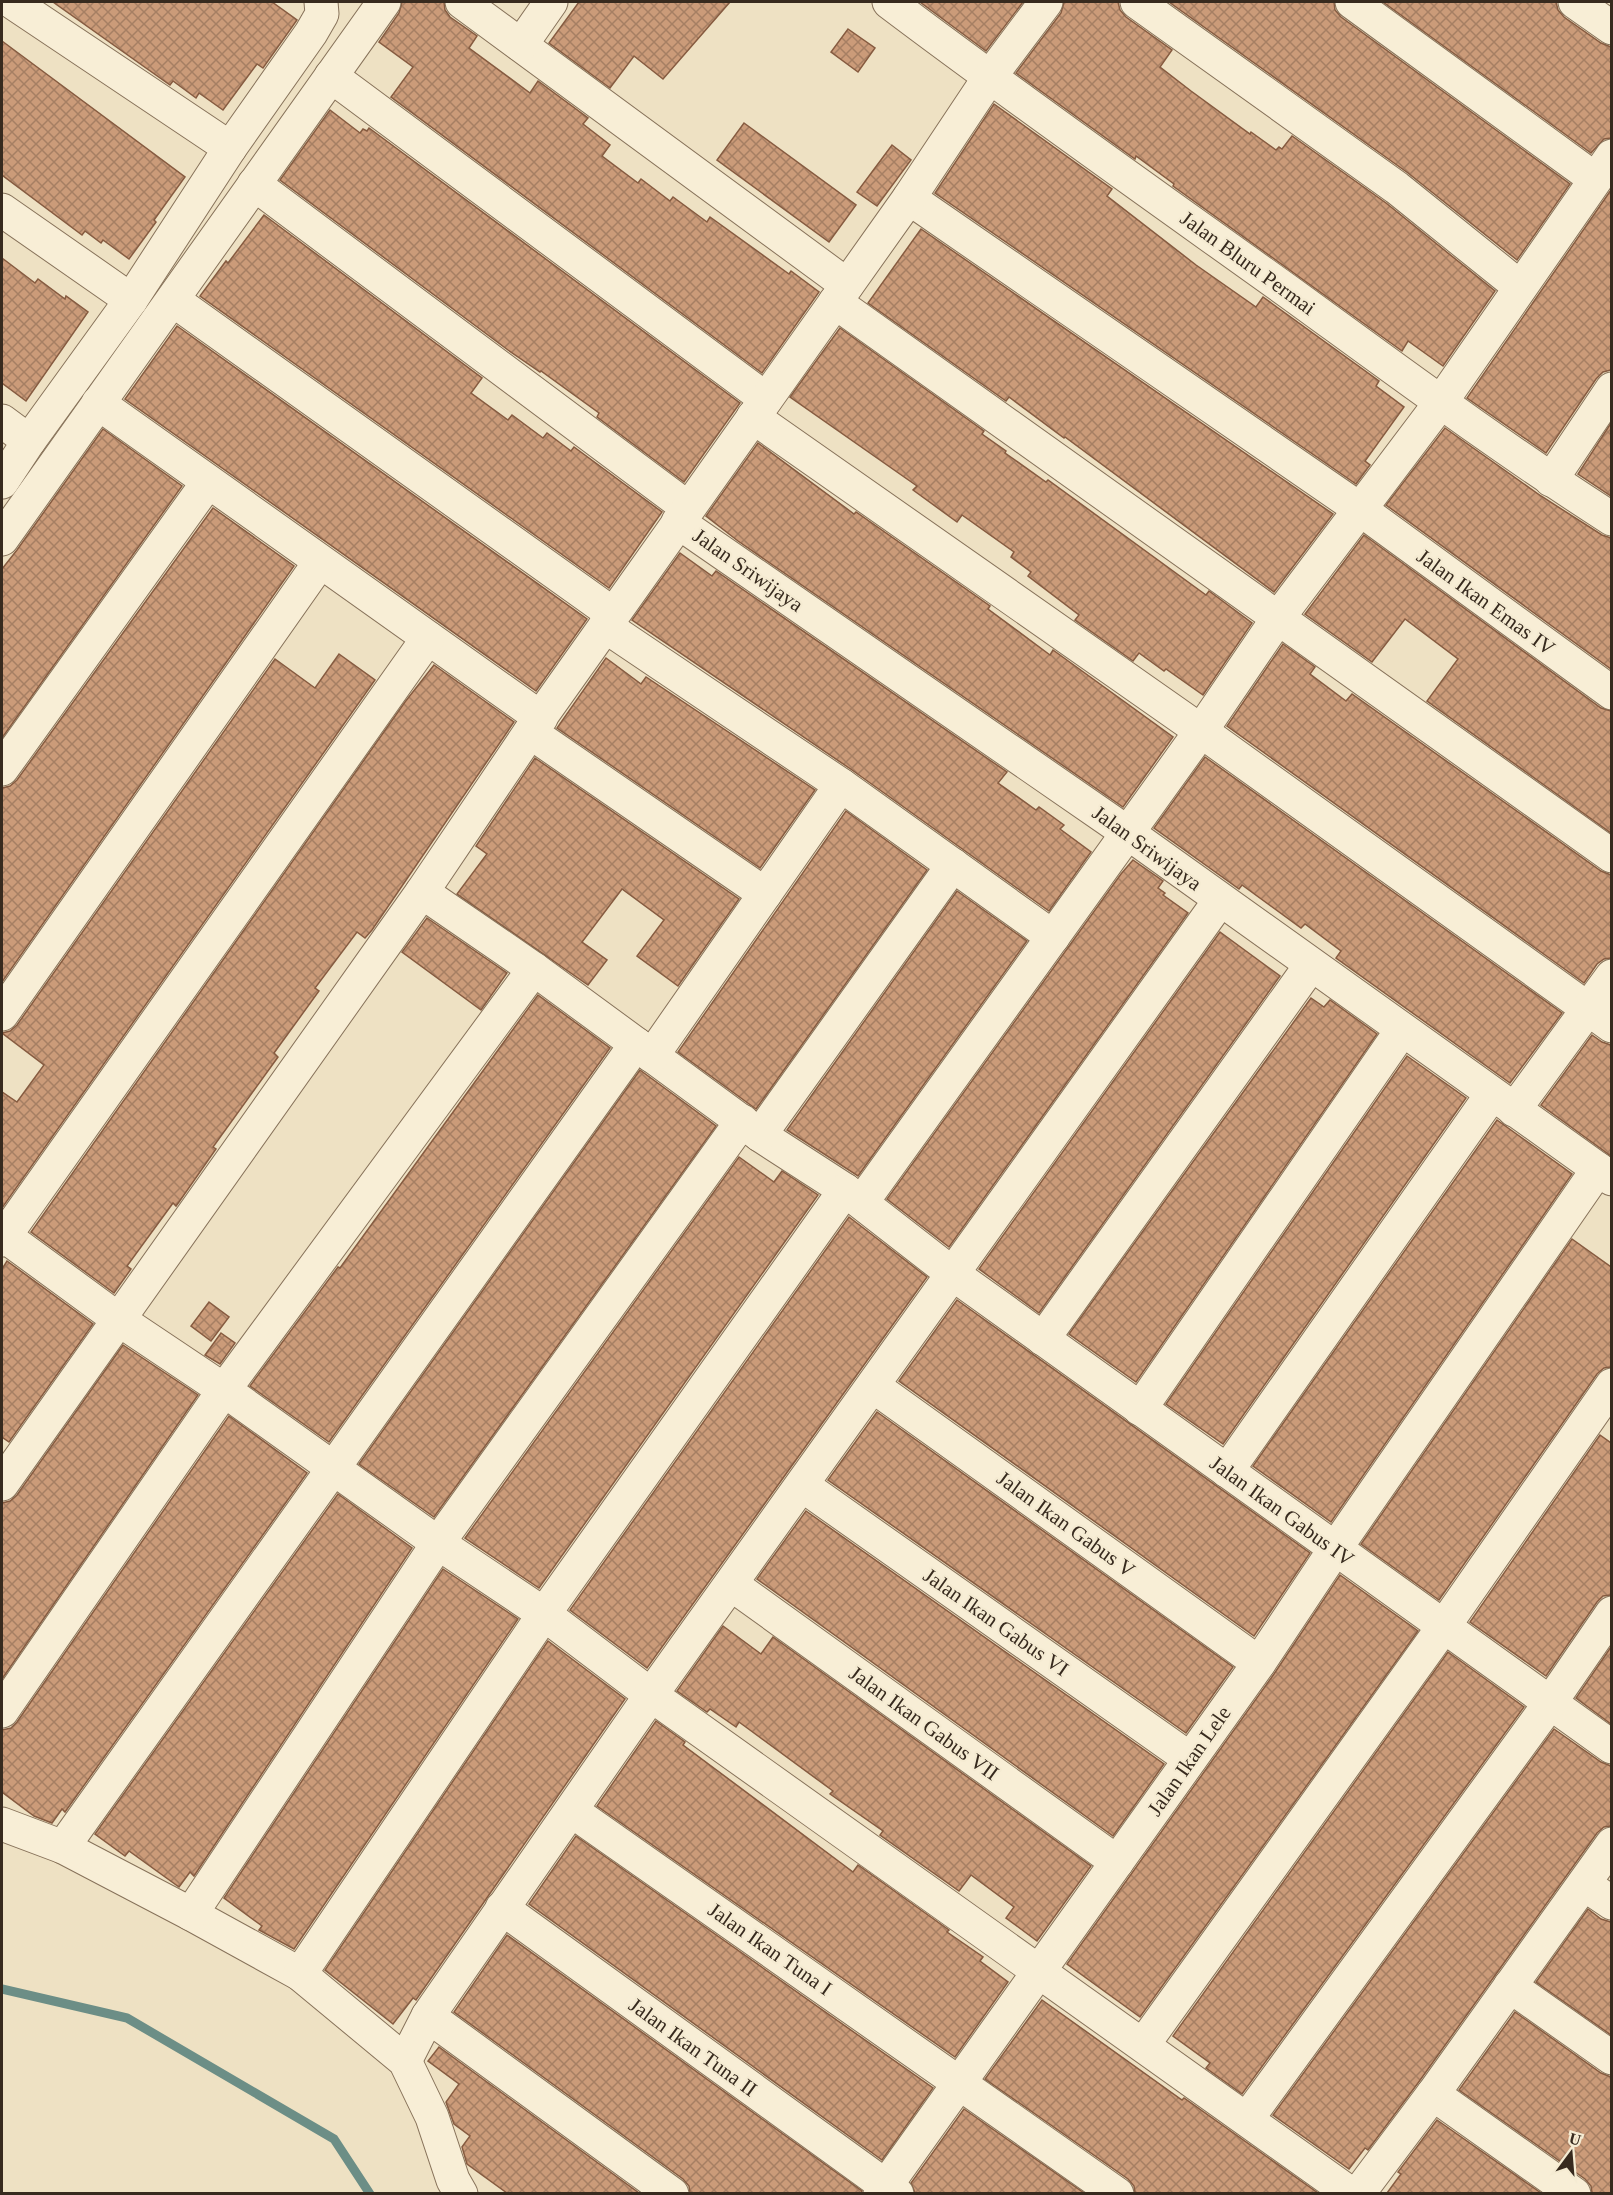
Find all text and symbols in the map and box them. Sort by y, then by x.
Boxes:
street label: Jalan Bluru Permai [1176,206,1320,320]
street label: Jalan Sriwijaya [688,523,808,617]
street label: Jalan Ikan Emas IV [1412,544,1560,660]
street label: Jalan Sriwijaya [1088,800,1207,896]
street label: Jalan Ikan Gabus IV [1205,1451,1359,1571]
street label: Jalan Ikan Gabus V [992,1466,1140,1582]
street label: Jalan Ikan Gabus VI [919,1563,1073,1681]
street label: Jalan Ikan Gabus VII [845,1661,1003,1785]
street label: Jalan Ikan Lele [1142,1702,1236,1820]
street label: Jalan Ikan Tuna I [704,1898,836,2000]
street label: Jalan Ikan Tuna II [624,1993,762,2101]
north arrow [1541,2123,1601,2183]
text: U [1567,2129,1583,2149]

